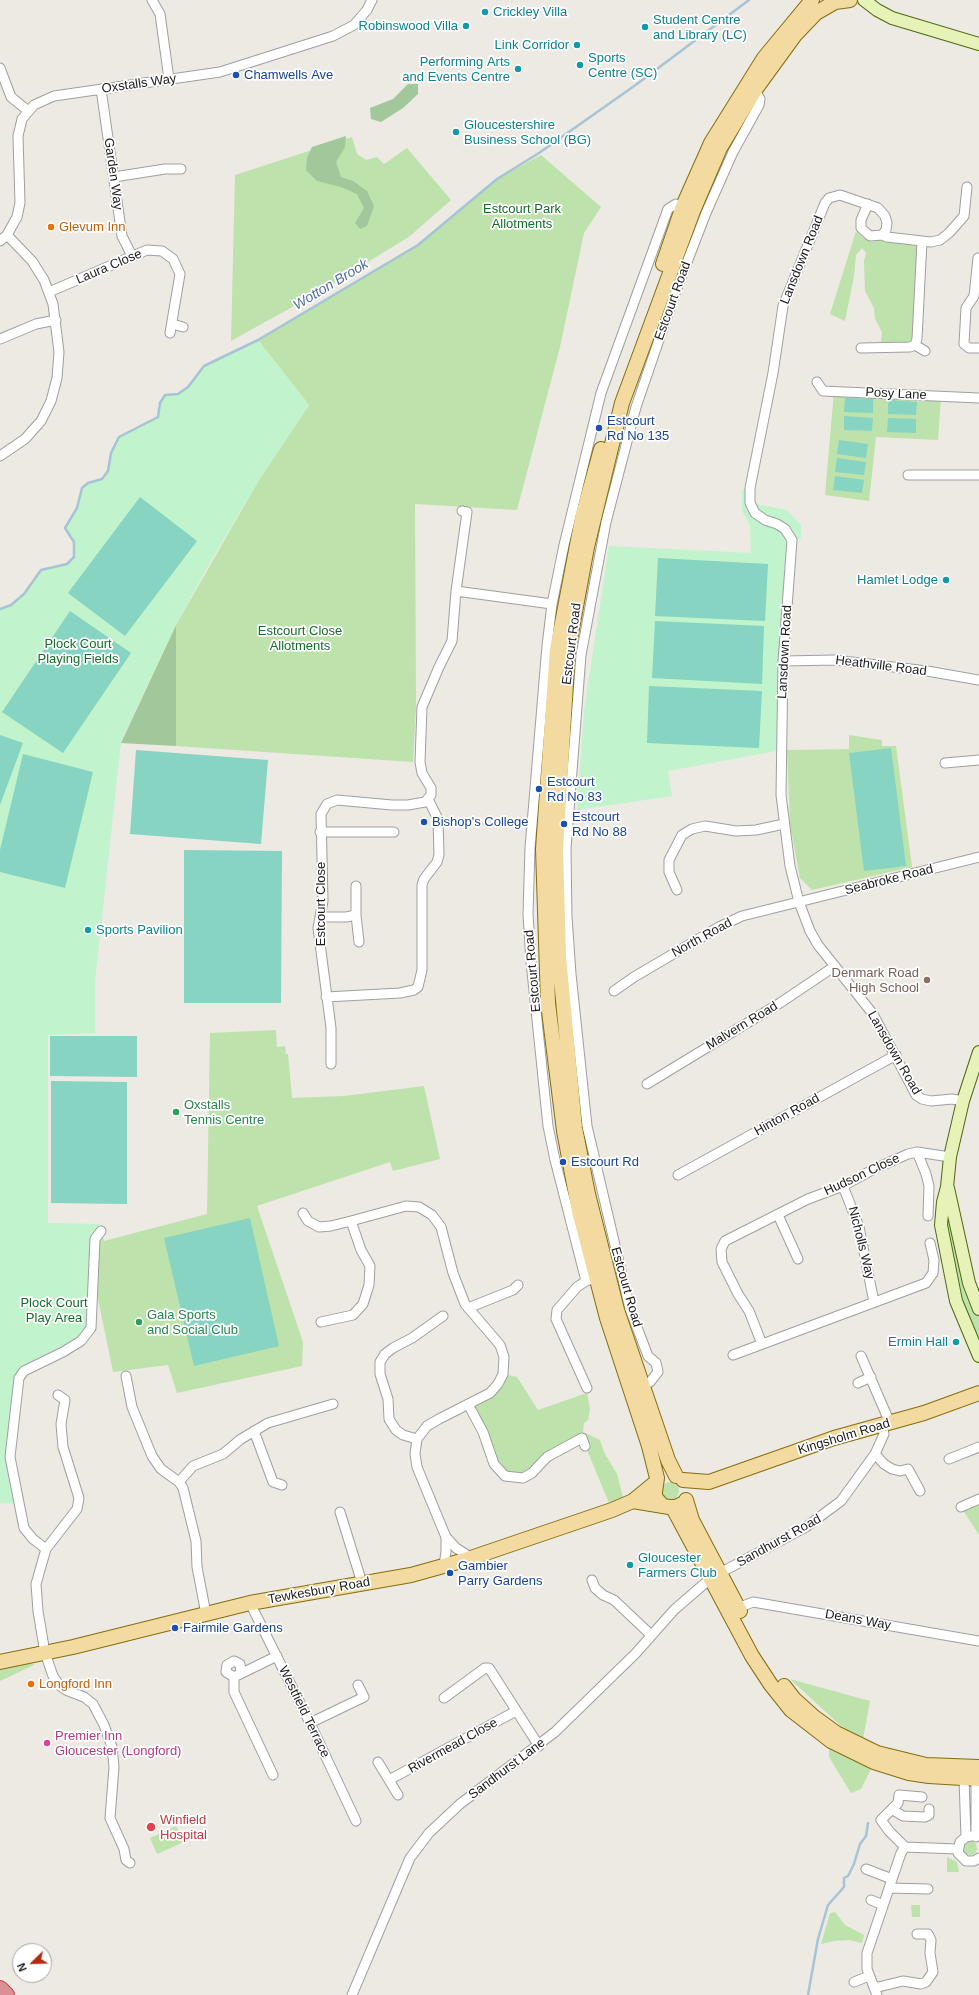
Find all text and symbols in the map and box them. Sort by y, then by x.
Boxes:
place label: Crickley Villa [493,4,567,20]
marker: Crickley Villa [480,7,490,17]
place label: Student Centre and Library (LC) [653,12,747,43]
place label: Robinswood Villa [359,18,458,34]
marker: Robinswood Villa [461,21,471,31]
marker: Student Centre and Library (LC) [640,22,650,32]
place label: Link Corridor [495,37,569,53]
marker: Link Corridor [572,40,582,50]
place label: Sports Centre (SC) [588,50,657,81]
place label: Performing Arts and Events Centre [402,54,510,85]
marker: Sports Centre (SC) [575,60,585,70]
marker: Performing Arts and Events Centre [513,64,523,74]
place label: Chamwells Ave [244,67,333,83]
marker: Chamwells Ave [231,70,241,80]
street label: Oxstalls Way [101,71,177,97]
place label: Gloucestershire Business School (BG) [464,117,591,148]
marker: Gloucestershire Business School (BG) [451,127,461,137]
street label: Garden Way [100,137,126,211]
park label: Estcourt Park Allotments [483,201,561,232]
street label: Lansdown Road [777,214,827,306]
place label: Glevum Inn [59,219,125,235]
marker: Glevum Inn [46,222,56,232]
street label: Laura Close [74,246,144,288]
water label: Wotton Brook [290,256,372,314]
street label: Estcourt Road [652,260,694,342]
street label: Posy Lane [865,385,927,403]
place label: Estcourt Rd No 135 [607,413,669,444]
marker: Estcourt Rd No 135 [594,423,604,433]
place label: Hamlet Lodge [857,572,938,588]
marker: Hamlet Lodge [941,575,951,585]
street label: Estcourt Road [559,602,585,686]
street label: Lansdown Road [775,605,795,699]
park label: Estcourt Close Allotments [258,623,342,654]
park label: Plock Court Playing Fields [38,636,118,667]
street label: Heathville Road [835,653,927,679]
place label: Estcourt Rd No 83 [547,774,602,805]
marker: Estcourt Rd No 83 [534,784,544,794]
place label: Estcourt Rd No 88 [572,809,627,840]
place label: Bishop's College [432,814,528,830]
marker: Bishop's College [419,817,429,827]
marker: Estcourt Rd No 88 [559,819,569,829]
street label: Estcourt Close [313,862,329,946]
street label: Seabroke Road [843,862,935,898]
street label: North Road [669,915,735,961]
place label: Sports Pavilion [96,922,183,938]
marker: Sports Pavilion [83,925,93,935]
street label: Estcourt Road [522,929,544,1013]
place label: Denmark Road High School [832,965,919,996]
marker: Denmark Road High School [922,975,932,985]
street label: Malvern Road [703,998,781,1054]
street label: Lansdown Road [864,1008,924,1098]
street label: Hinton Road [752,1091,822,1139]
place label: Oxstalls Tennis Centre [184,1097,264,1128]
marker: Oxstalls Tennis Centre [171,1107,181,1117]
street label: Hudson Close [822,1151,902,1199]
place label: Estcourt Rd [571,1154,639,1170]
marker: Estcourt Rd [558,1157,568,1167]
street label: Nicholls Way [844,1205,878,1281]
street label: Estcourt Road [607,1245,645,1329]
park label: Plock Court Play Area [20,1295,88,1326]
place label: Gala Sports and Social Club [147,1307,238,1338]
marker: Gala Sports and Social Club [134,1317,144,1327]
place label: Ermin Hall [888,1334,948,1350]
marker: Ermin Hall [951,1337,961,1347]
street label: Kingsholm Road [796,1416,892,1458]
street label: Sandhurst Road [734,1511,824,1571]
place label: Gloucester Farmers Club [638,1550,717,1581]
place label: Gambier Parry Gardens [458,1558,543,1589]
marker: Gloucester Farmers Club [625,1560,635,1570]
marker: Gambier Parry Gardens [445,1568,455,1578]
street label: Tewkesbury Road [267,1574,371,1608]
street label: Deans Way [824,1607,892,1633]
place label: Fairmile Gardens [183,1620,283,1636]
marker: Fairmile Gardens [170,1623,180,1633]
street label: Westfield Terrace [275,1664,333,1760]
place label: Longford Inn [39,1676,112,1692]
marker: Longford Inn [26,1679,36,1689]
street label: Rivermead Close [406,1715,500,1777]
place label: Premier Inn Gloucester (Longford) [55,1728,181,1759]
street label: Sandhurst Lane [466,1735,548,1803]
marker: Premier Inn Gloucester (Longford) [42,1738,52,1748]
place label: Winfield Hospital [160,1812,207,1843]
marker: Winfield Hospital [145,1821,157,1833]
north arrow [12,1943,52,1983]
text: N [15,1961,29,1973]

